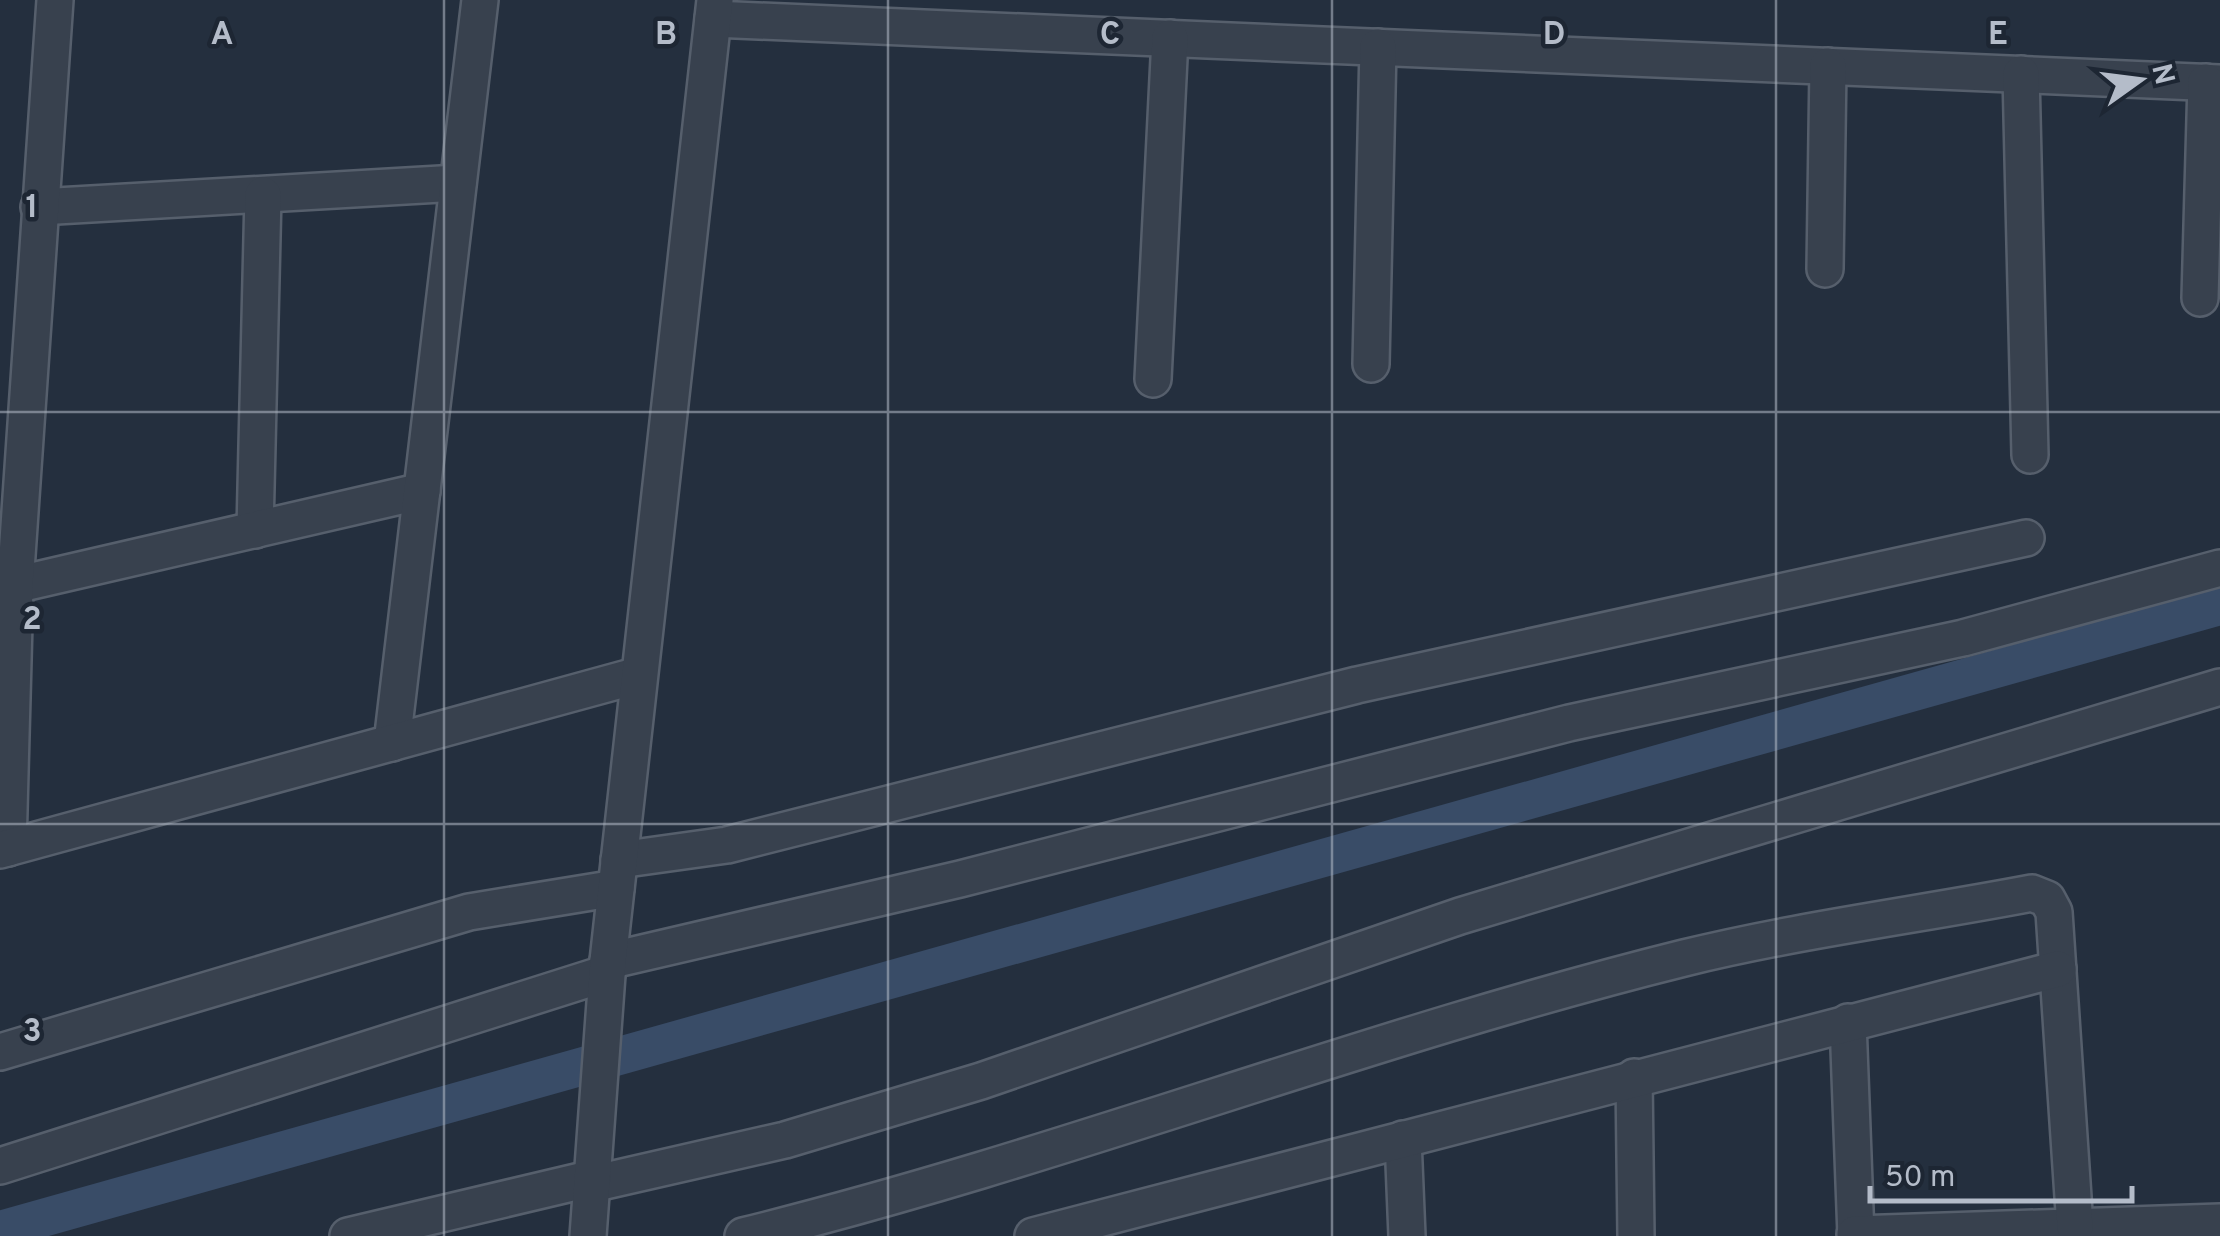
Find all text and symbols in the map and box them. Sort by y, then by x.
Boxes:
text: A [211,16,233,56]
text: B [655,16,677,56]
text: C [1100,16,1120,56]
text: D [1543,16,1565,56]
text: E [1988,16,2008,56]
north arrow [2090,30,2190,130]
text: N [2141,61,2181,89]
text: 1 [26,189,38,229]
text: 2 [22,601,42,641]
text: 3 [22,1013,42,1053]
scale bar [1870,1141,2132,1203]
text: 50 m [1885,1160,1955,1197]

